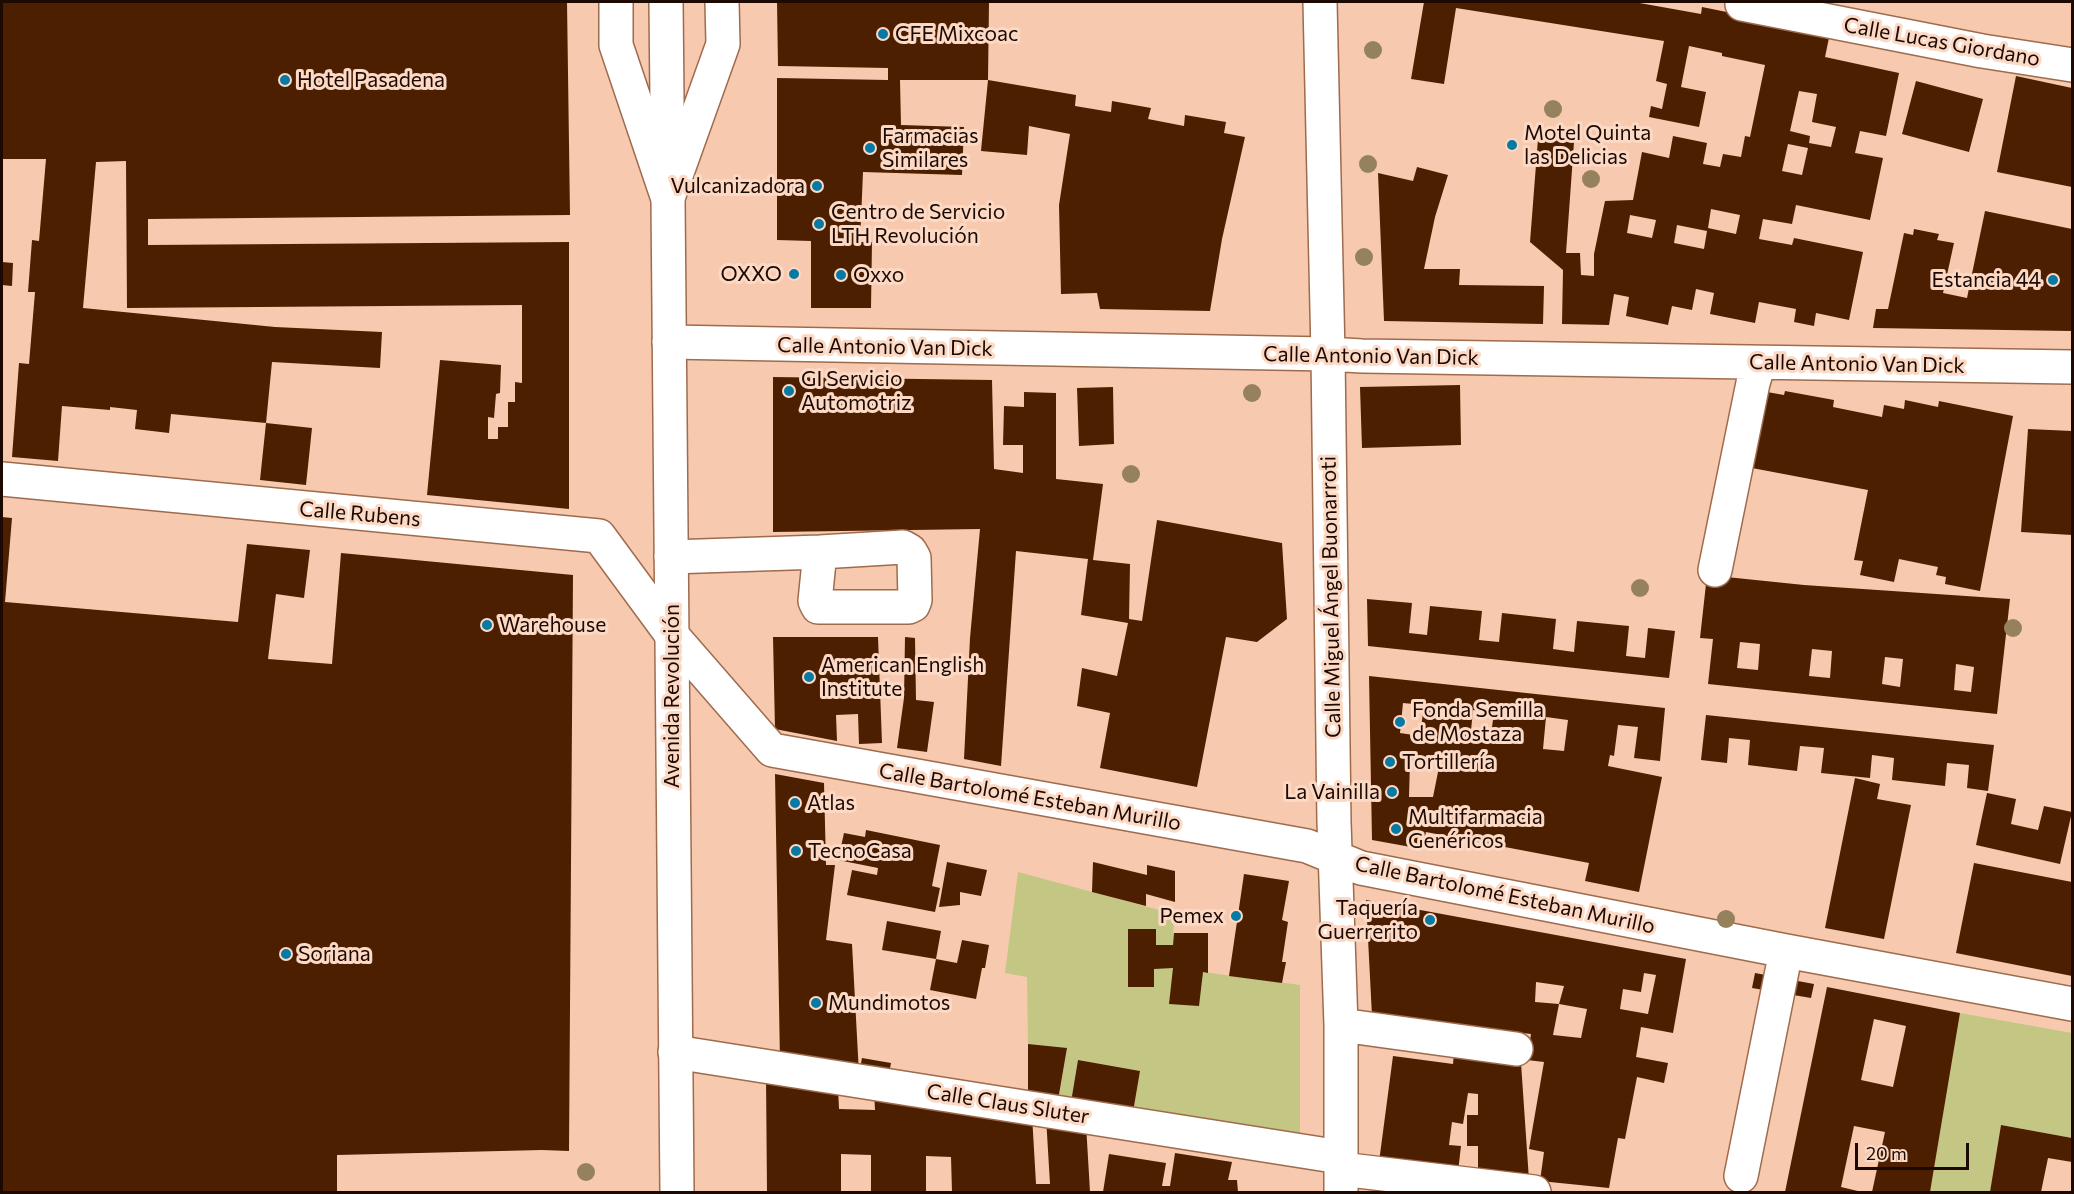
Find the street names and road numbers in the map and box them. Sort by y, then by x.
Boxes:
street label: Calle Lucas Giordano [1842,12,2042,72]
street label: Calle Antonio Van Dick [777,333,993,361]
street label: Calle Antonio Van Dick [1263,342,1479,370]
street label: Calle Antonio Van Dick [1749,350,1965,378]
street label: Calle Miguel Ángel Buonarroti [1316,456,1346,738]
street label: Calle Rubens [298,496,422,532]
street label: Avenida Revolución [659,604,685,788]
street label: Calle Bartolomé Esteban Murillo [877,758,1183,836]
street label: Calle Bartolomé Esteban Murillo [1353,851,1657,939]
street label: Calle Claus Sluter [925,1079,1091,1129]

